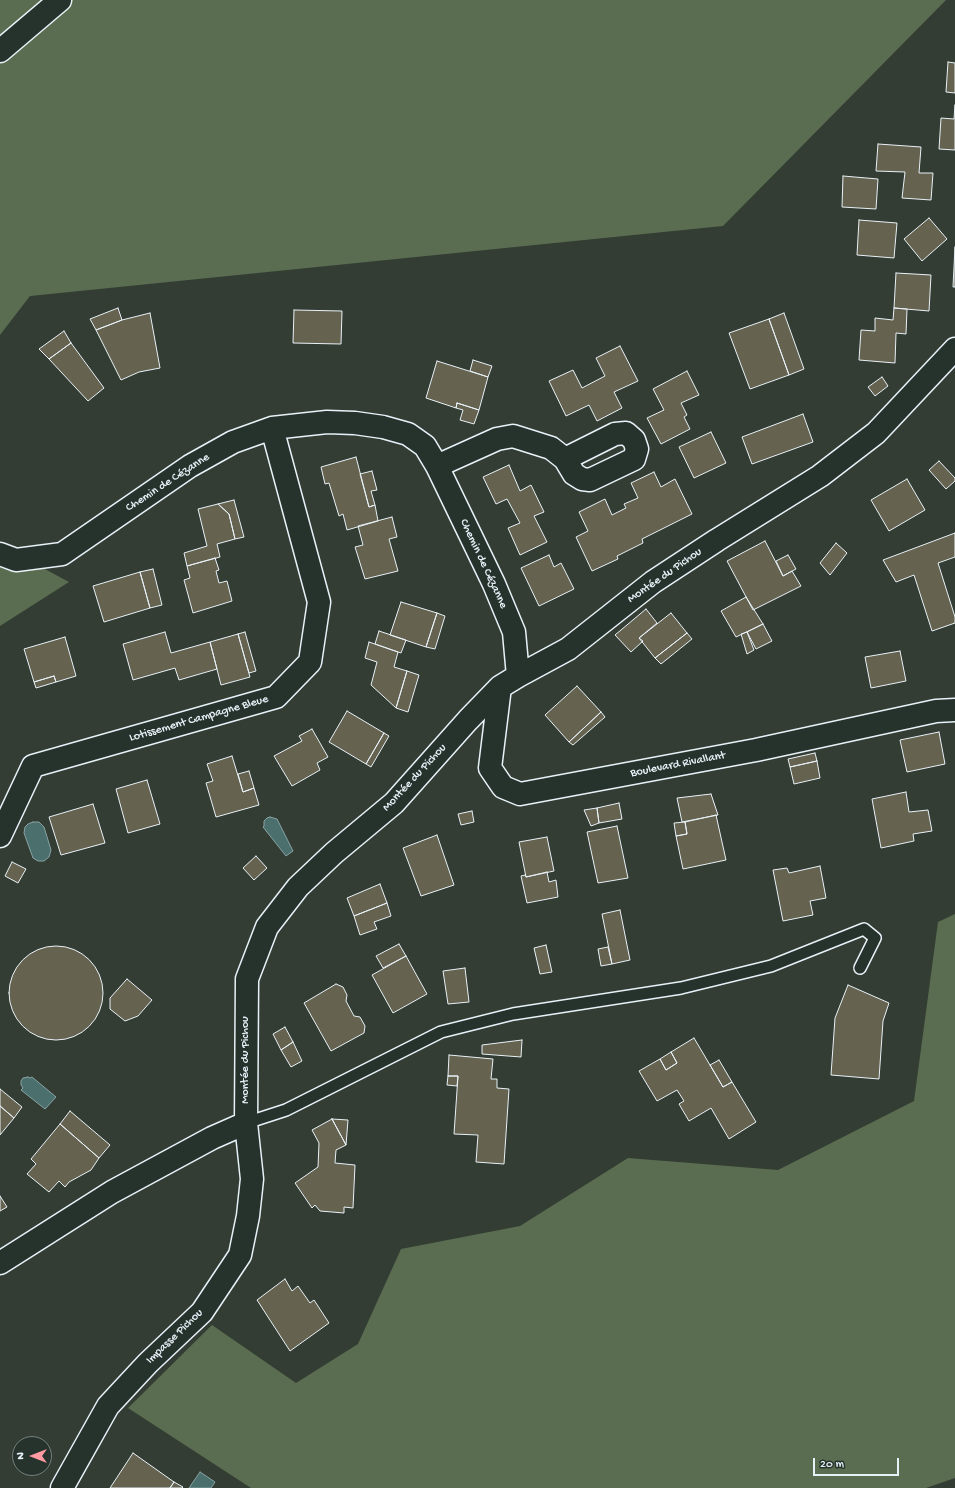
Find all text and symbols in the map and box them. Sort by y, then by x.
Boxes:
street label: Chemin de Cézanne [123,451,213,515]
street label: Chemin de Cézanne [456,517,510,611]
street label: Montée du Pichou [625,545,705,607]
street label: Lotissement Campagne Bleue [128,692,270,746]
street label: Montée du Pichou [380,741,450,815]
street label: Boulevard Rivallant [629,749,727,781]
street label: Montée du Pichou [239,1016,253,1104]
street label: Impasse Pichou [144,1306,206,1368]
north arrow [12,1436,52,1476]
scale bar [815,1450,901,1476]
text: N [15,1452,27,1460]
text: 20 m [820,1458,844,1472]

